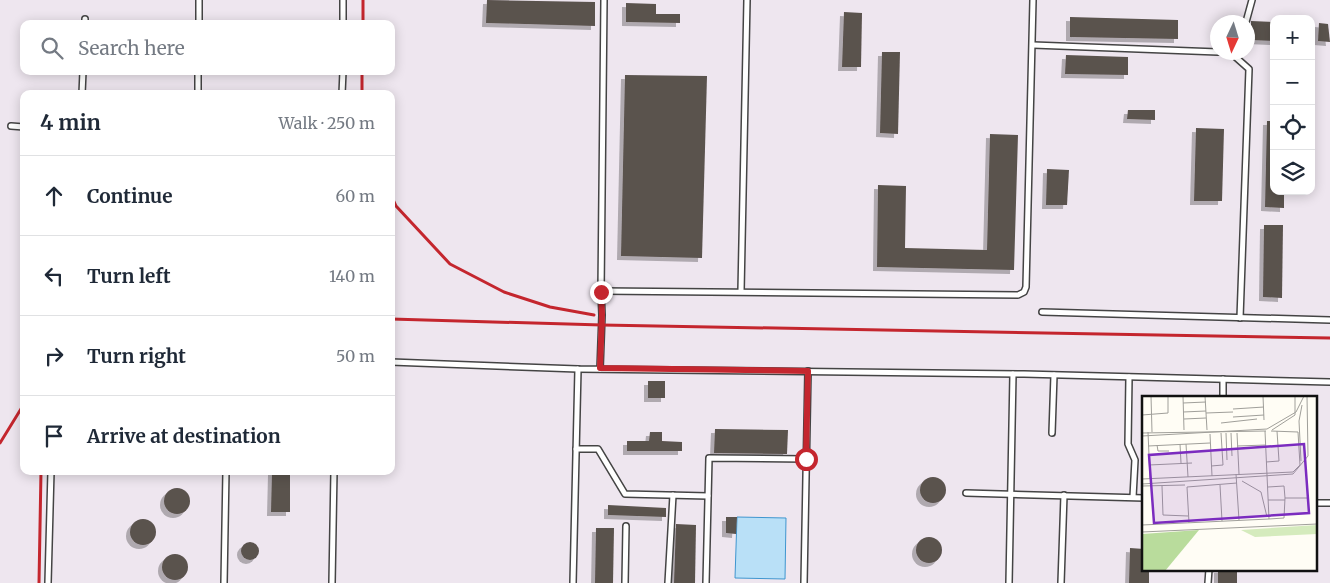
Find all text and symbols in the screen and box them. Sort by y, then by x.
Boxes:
north arrow [1210,15,1255,60]
map controls [1270,15,1315,195]
button: + [1270,15,1315,60]
search box [20,20,395,75]
icon: search [38,34,66,62]
text: Search here [78,36,185,60]
button: − [1270,60,1315,105]
button: locate [1270,105,1315,150]
text: 4 min [40,109,101,136]
text: Walk · 250 m [279,113,375,133]
button: layers [1270,150,1315,195]
icon: ahead [40,182,68,210]
text: Continue [87,184,173,208]
text: 60 m [335,186,375,206]
icon: left [40,262,68,290]
text: Turn left [87,264,171,288]
text: 140 m [329,266,375,286]
route end [590,281,613,304]
icon: right [40,342,68,370]
text: Turn right [87,344,186,368]
text: 50 m [336,346,375,366]
inset map [1142,396,1318,570]
icon: arrive [40,422,68,450]
text: Arrive at destination [87,424,281,448]
route start [795,448,818,471]

